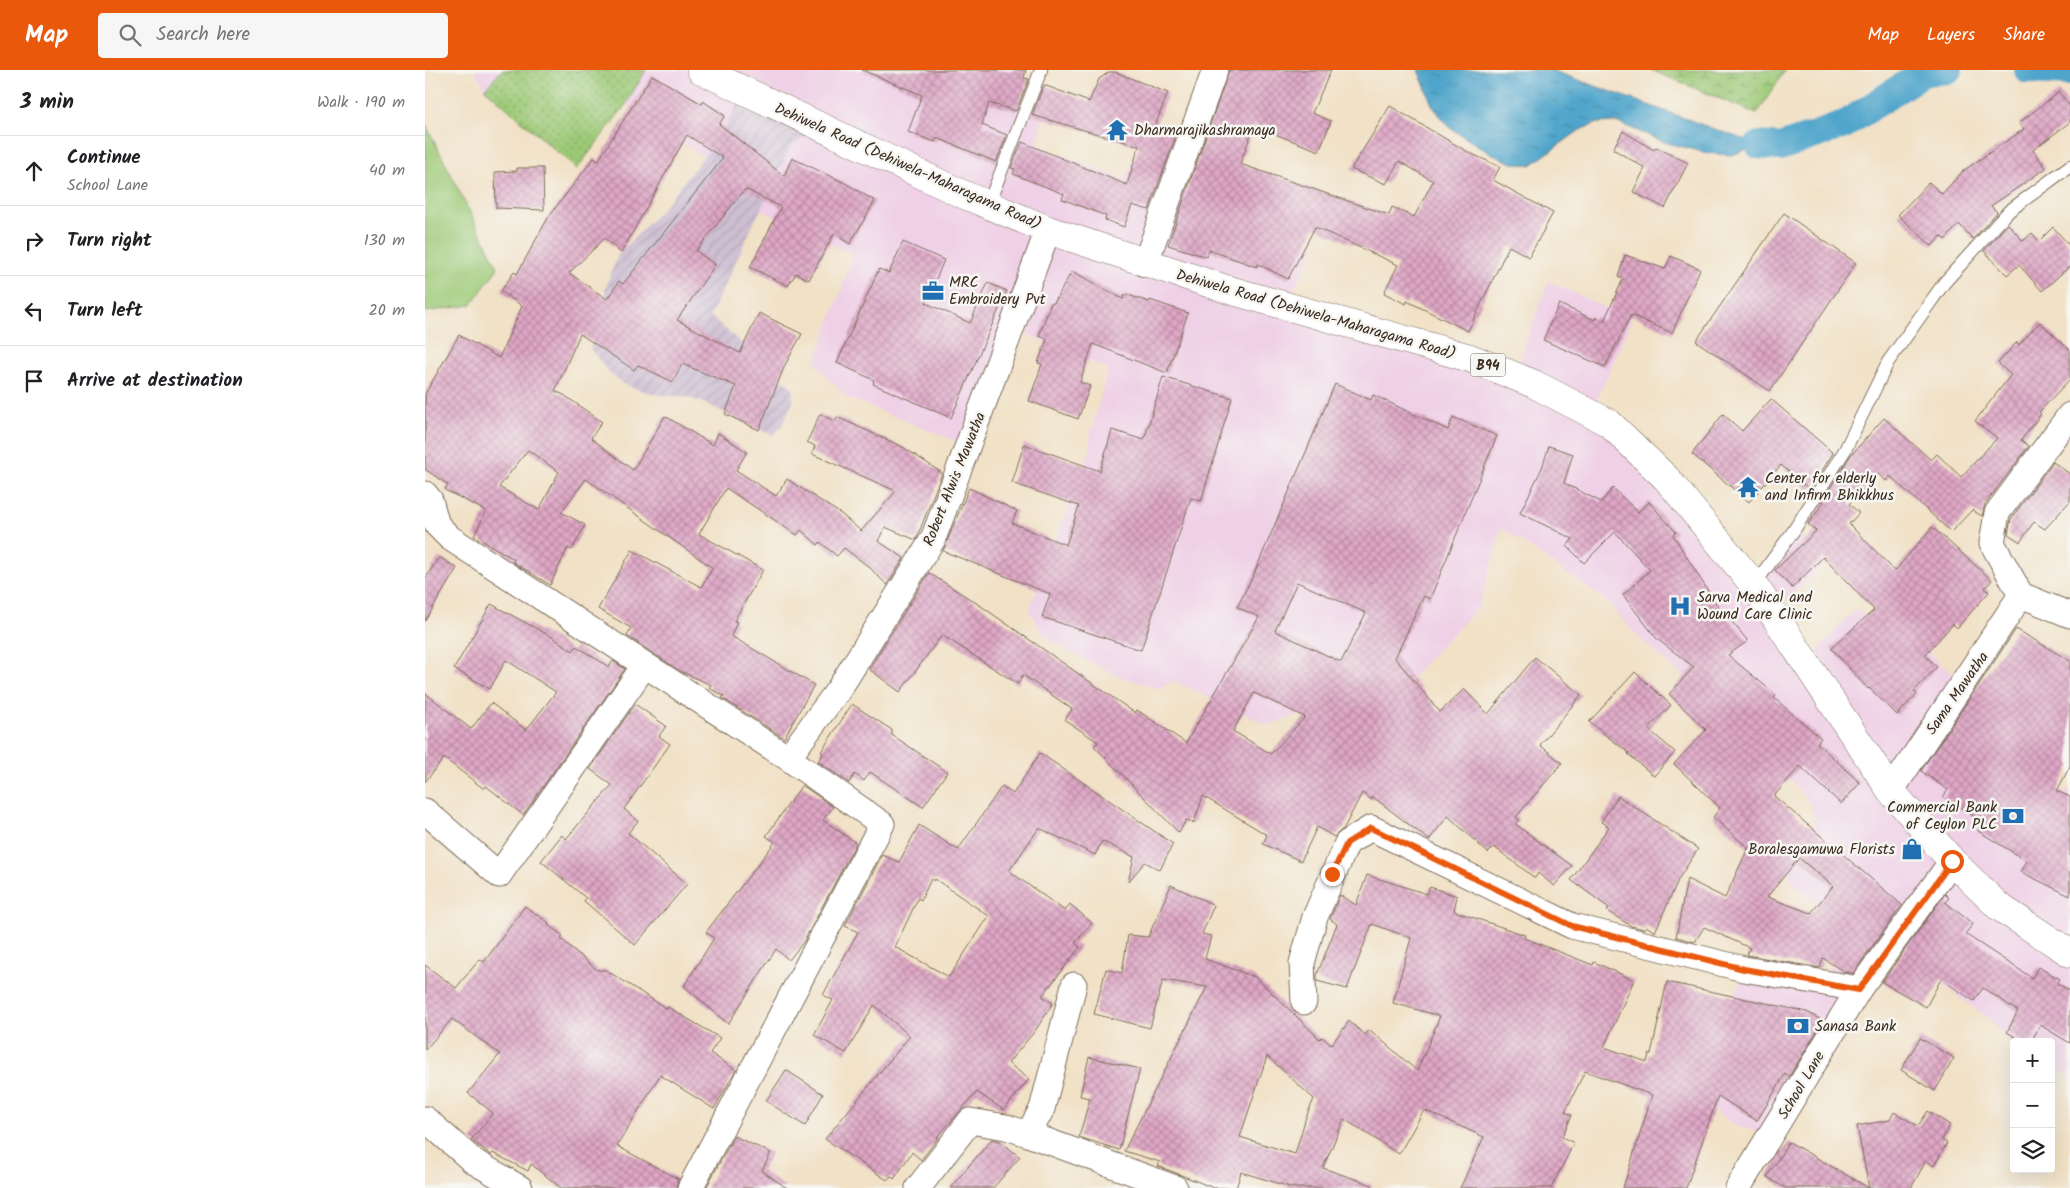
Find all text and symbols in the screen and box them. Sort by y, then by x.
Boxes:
search box [98,13,448,58]
text: Map [25,16,68,55]
text: Search here [156,20,250,50]
icon: search [116,21,144,49]
text: Map [1868,21,1899,50]
text: Layers [1927,21,1975,50]
text: Share [2003,21,2045,50]
text: 3 min [20,86,74,119]
text: Walk · 190 m [317,90,405,115]
street label: Dehiwela Road (Dehiwela-Maharagama Road) [770,97,1045,237]
temple icon: Dharmarajikashramaya [1104,117,1130,143]
place label: Dharmarajikashramaya [1134,119,1276,143]
text: Continue [67,143,140,173]
icon: ahead [20,157,48,185]
text: 40 m [369,158,405,183]
text: School Lane [67,173,148,198]
text: Turn right [67,226,152,256]
icon: right [20,227,48,255]
text: 130 m [364,228,405,253]
street label: Dehiwela Road (Dehiwela-Maharagama Road) [1173,263,1459,366]
place label: MRC Embroidery Pvt [949,271,1046,312]
office icon: MRC Embroidery Pvt [920,278,946,304]
text: Turn left [67,296,142,326]
icon: left [20,297,48,325]
text: 20 m [369,298,405,323]
road number: B94 [1471,354,1505,376]
text: Arrive at destination [67,366,243,396]
icon: arrive [20,367,48,395]
street label: Robert Alwis Mawatha [917,409,993,550]
place label: Center for elderly and Infirm Bhikkhus [1765,467,1895,508]
temple icon: Center for elderly and Infirm Bhikkhus [1735,474,1761,500]
place label: Sarva Medical and Wound Care Clinic [1697,586,1813,627]
hospital icon: Sarva Medical and Wound Care Clinic [1667,593,1693,619]
street label: Sama Mawatha [1920,647,1995,740]
place label: Commercial Bank of Ceylon PLC [1887,796,1998,837]
bank icon: Commercial Bank of Ceylon PLC [2000,803,2026,829]
shop icon: Boralesgamuwa Florists [1899,836,1925,862]
place label: Boralesgamuwa Florists [1748,838,1896,862]
route start [1941,850,1964,873]
route end [1321,863,1344,886]
bank icon: Sanasa Bank [1785,1013,1811,1039]
place label: Sanasa Bank [1815,1015,1897,1039]
map controls [2010,1038,2055,1173]
button: + [2010,1038,2055,1083]
street label: School Lane [1772,1047,1832,1124]
button: − [2010,1083,2055,1128]
button: layers [2010,1128,2055,1173]

